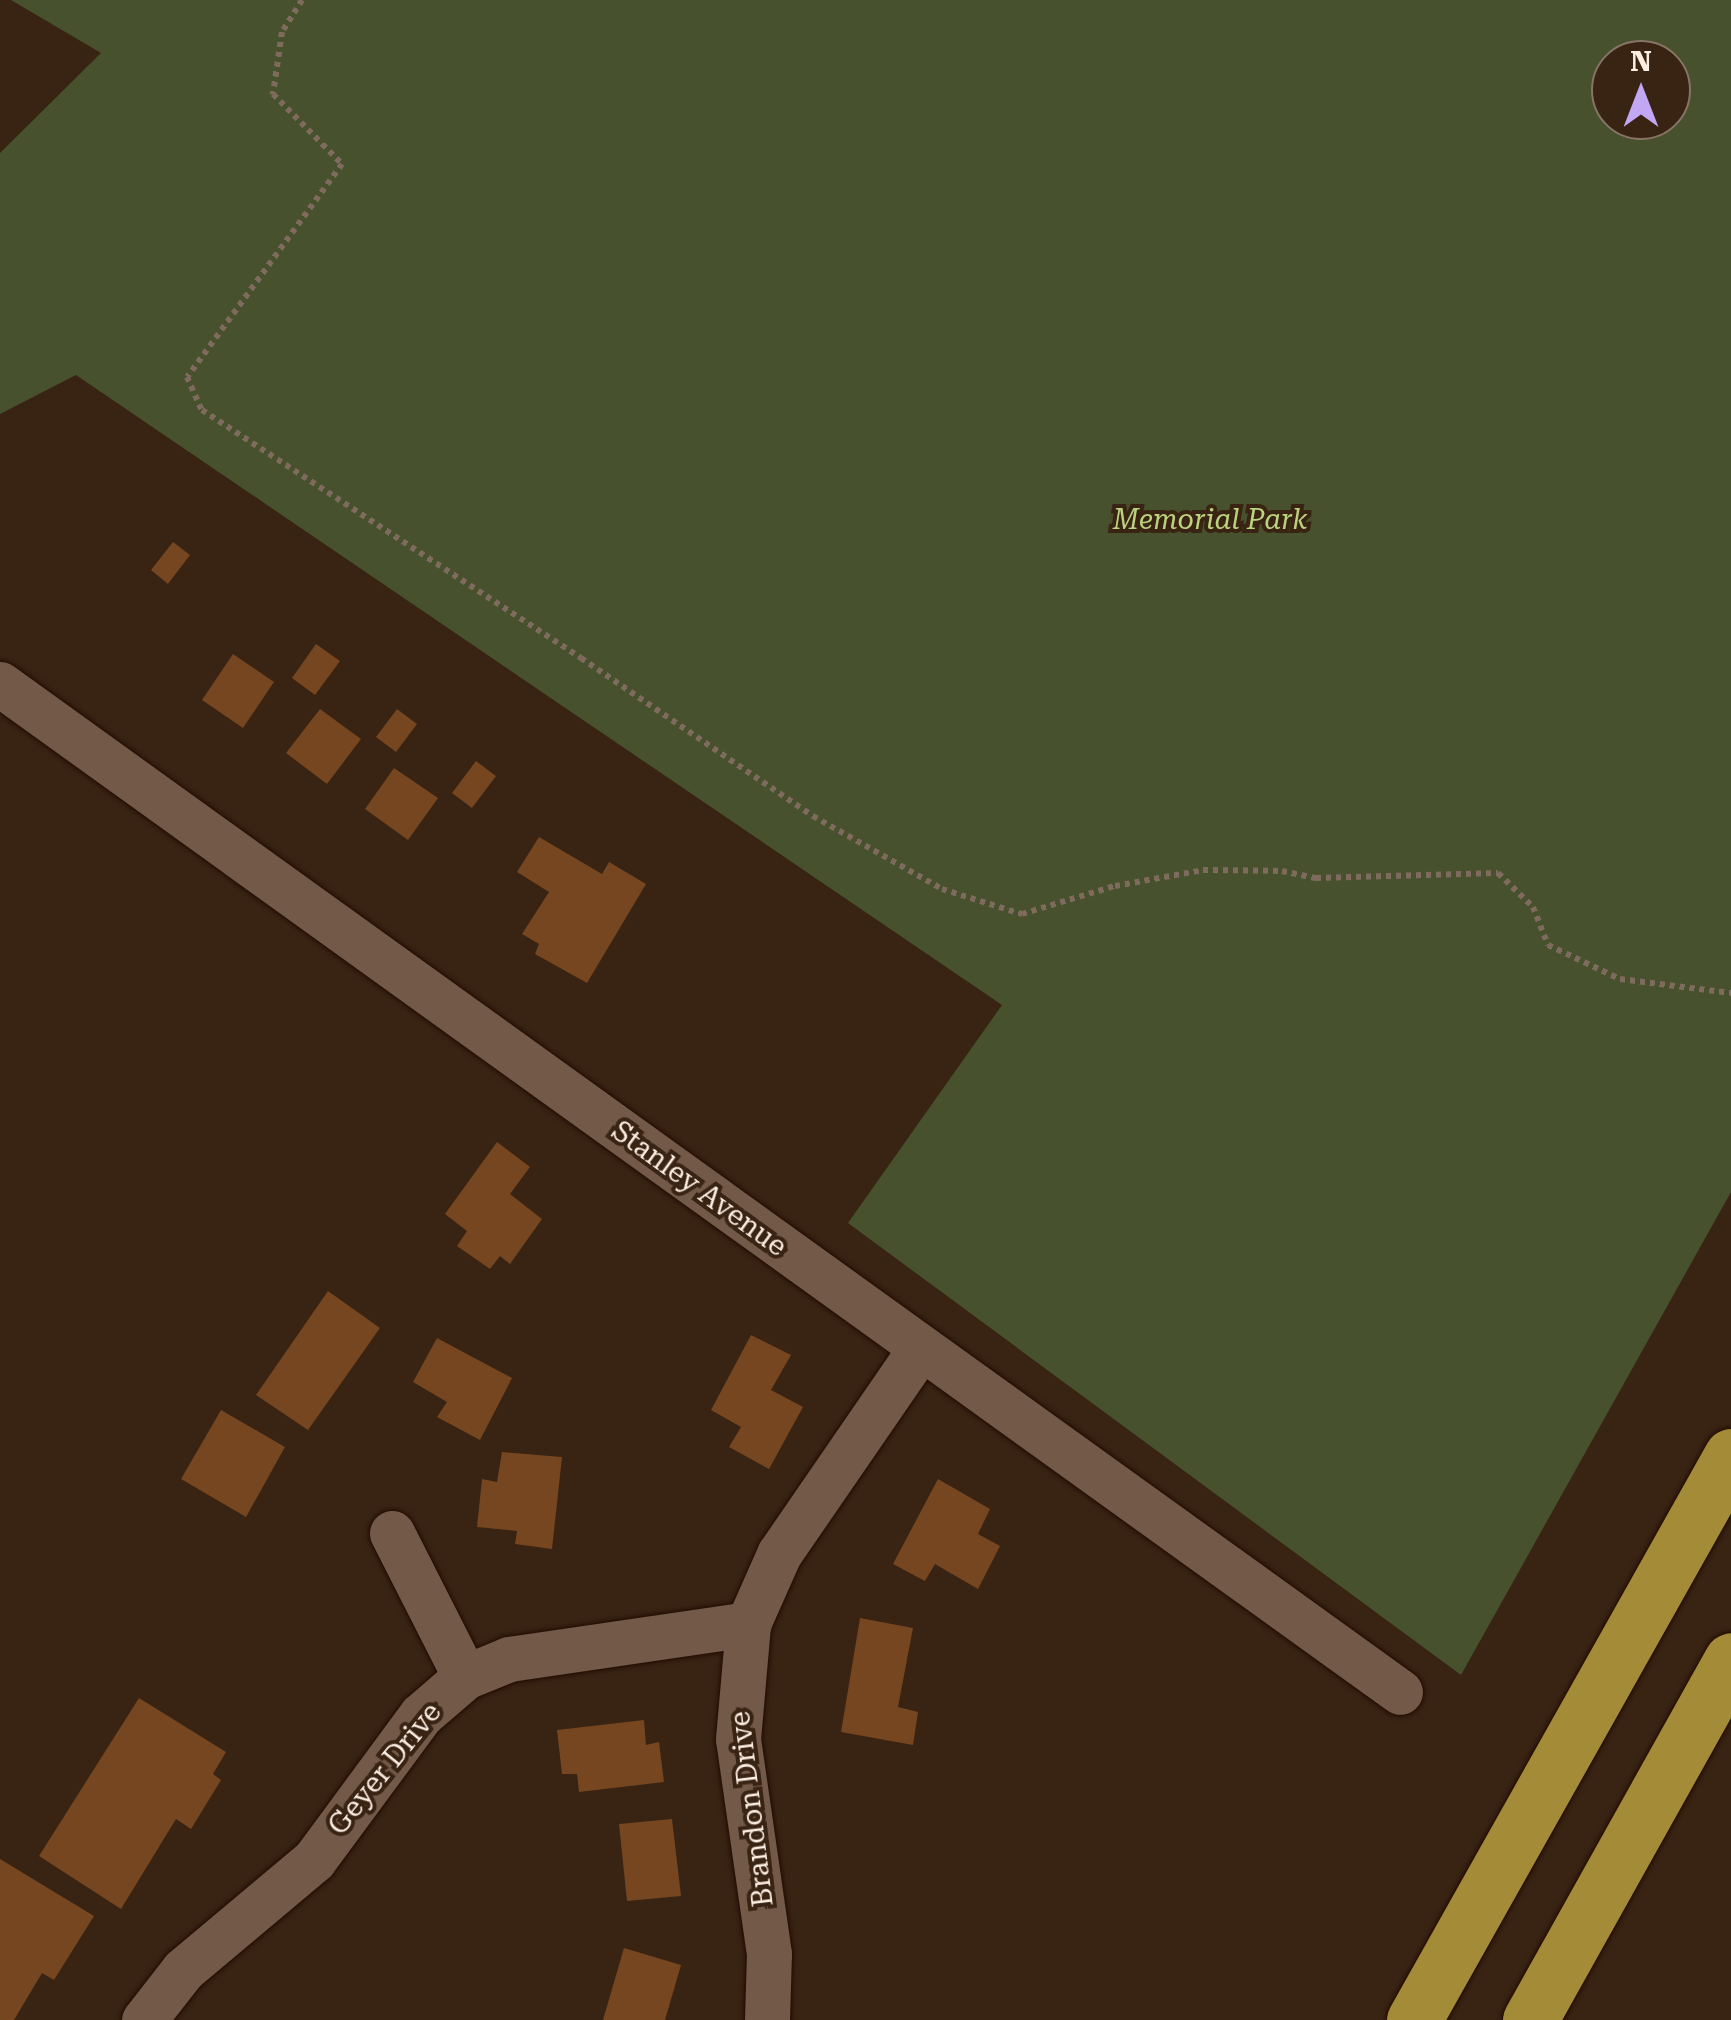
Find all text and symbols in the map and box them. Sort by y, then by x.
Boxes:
north arrow [1591,40,1691,140]
text: N [1630,45,1652,78]
park label: Memorial Park [1113,503,1307,537]
street label: Stanley Avenue [605,1114,793,1264]
street label: Geyer Drive [321,1696,449,1842]
street label: Brandon Drive [723,1709,781,1909]

